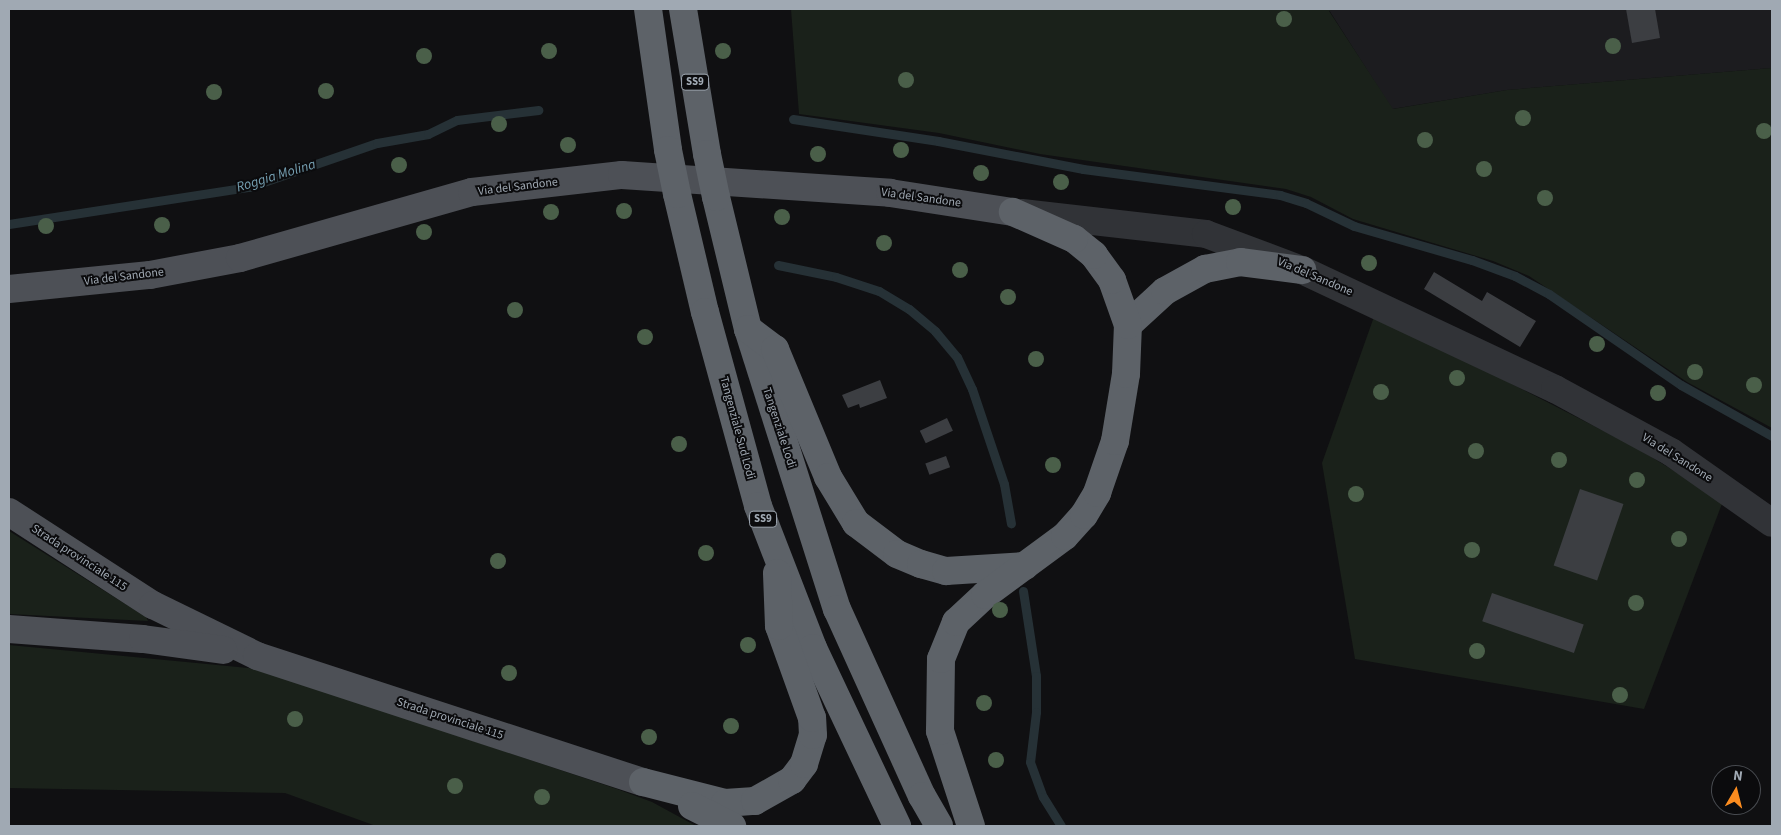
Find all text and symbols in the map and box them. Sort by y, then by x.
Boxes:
road number: SS9 [680,74,710,90]
water label: Roggia Molina [234,156,318,196]
street label: Via del Sandone [477,175,559,199]
street label: Via del Sandone [880,185,962,211]
street label: Via del Sandone [1275,255,1355,299]
street label: Via del Sandone [83,265,165,289]
street label: Tangenziale Sud Lodi [716,375,758,481]
street label: Tangenziale Lodi [759,386,799,470]
street label: Via del Sandone [1639,431,1715,485]
road number: SS9 [748,510,778,528]
street label: Strada provinciale 115 [28,522,130,594]
street label: Strada provinciale 115 [395,695,505,743]
north arrow [1711,765,1761,815]
text: N [1732,766,1744,787]

